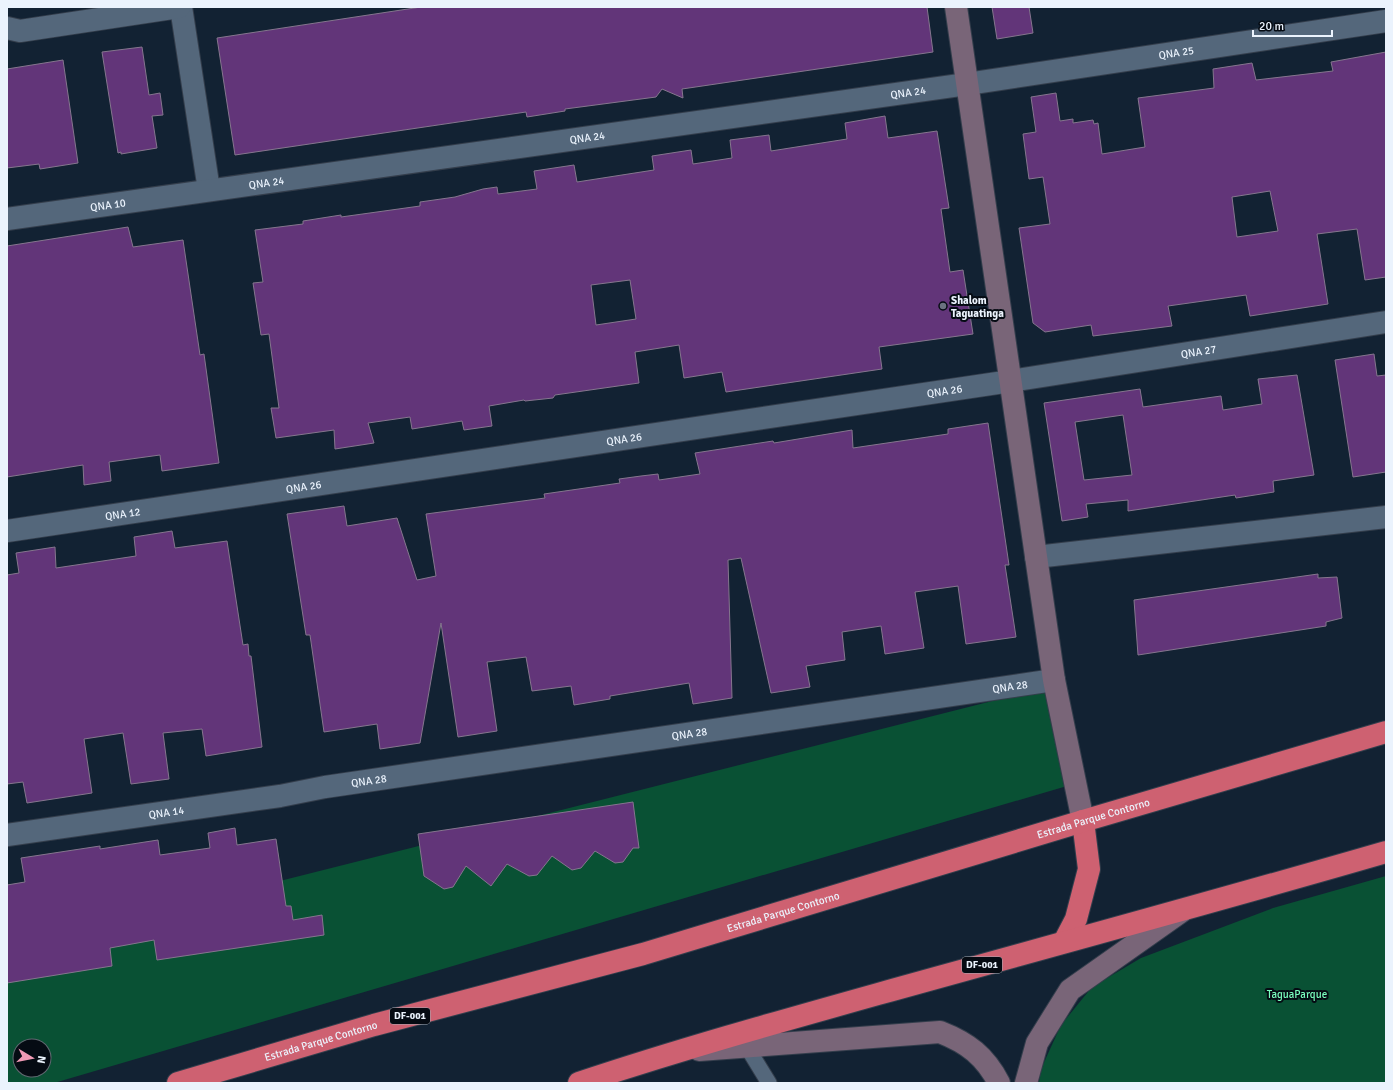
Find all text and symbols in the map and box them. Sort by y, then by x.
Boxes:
scale bar [1253,12,1332,38]
text: 20 m [1259,19,1284,34]
street label: QNA 25 [1158,43,1195,62]
street label: QNA 24 [890,83,927,101]
street label: QNA 24 [569,128,606,146]
street label: QNA 24 [248,174,285,191]
street label: QNA 10 [89,196,127,214]
place label: Shalom Taguatinga [951,294,1004,320]
marker: Shalom Taguatinga [938,301,948,311]
street label: QNA 27 [1180,342,1217,361]
street label: QNA 26 [926,382,963,400]
street label: QNA 26 [606,430,643,448]
street label: QNA 26 [285,478,322,496]
street label: QNA 12 [104,505,141,523]
street label: QNA 28 [991,677,1029,695]
street label: QNA 28 [671,724,708,743]
street label: QNA 28 [350,772,388,790]
street label: Estrada Parque Contorno [1035,795,1152,841]
street label: QNA 14 [148,803,185,821]
street label: Estrada Parque Contorno [725,888,841,935]
road number: DF-001 [962,957,1002,973]
park label: TaguaParque [1267,988,1327,1001]
road number: DF-001 [390,1008,430,1024]
street label: Estrada Parque Contorno [263,1018,379,1064]
north arrow [12,1038,52,1078]
text: N [34,1055,48,1065]

